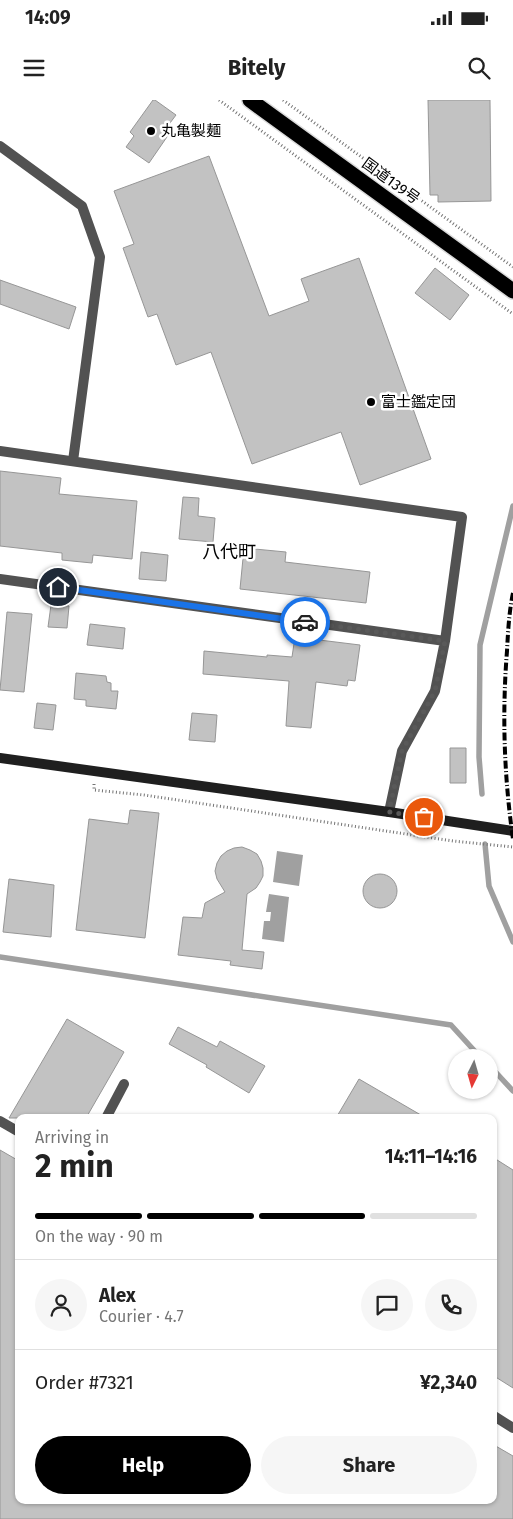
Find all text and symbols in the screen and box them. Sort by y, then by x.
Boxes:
text: 14:09 [25,6,71,29]
icon: menu [20,54,48,82]
text: Bitely [228,54,285,81]
icon: search [465,54,493,82]
place label: 丸亀製麺 [161,122,221,140]
marker: 丸亀製麺 [145,125,157,137]
street label: 国道139号 [359,154,423,208]
place label: 富士鑑定団 [381,393,456,411]
marker: 富士鑑定団 [365,396,377,408]
district label: 八代町 [202,541,256,563]
pin [37,566,79,608]
icon: home [44,573,72,601]
courier [280,597,330,647]
icon: car [291,608,319,636]
pin [403,796,445,838]
icon: bag [410,803,438,831]
north arrow [448,1049,498,1099]
map controls [448,1049,498,1099]
text: Arriving in [35,1128,109,1147]
text: 14:11–14:16 [385,1145,477,1168]
text: 2 min [35,1147,114,1185]
text: On the way · 90 m [35,1227,163,1246]
button: person [35,1279,87,1331]
button: chat [361,1279,413,1331]
button: phone [425,1279,477,1331]
text: Alex [99,1284,136,1307]
text: Courier · 4.7 [99,1307,184,1326]
text: Order #7321 [35,1371,134,1394]
text: ¥2,340 [420,1371,477,1394]
button: Help [35,1436,251,1494]
button: Share [261,1436,477,1494]

